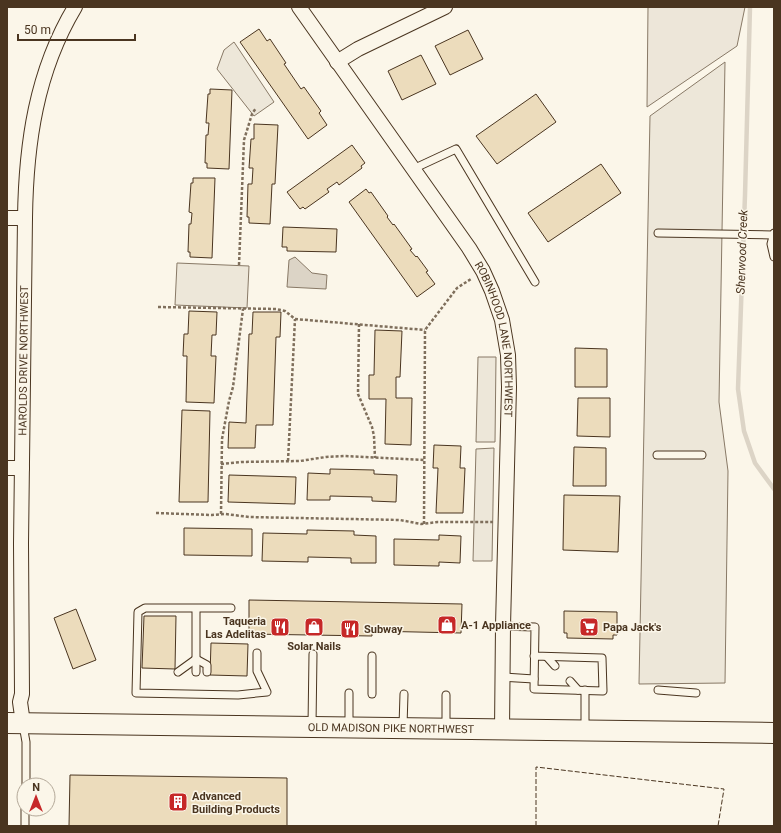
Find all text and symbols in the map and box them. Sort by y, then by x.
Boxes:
scale bar [18,16,135,42]
text: 50 m [24,23,51,37]
water label: Sherwood Creek [734,208,751,295]
street label: ROBINHOOD LANE NORTHWEST [472,259,516,418]
street label: HAROLDS DRIVE NORTHWEST [16,285,31,436]
shop icon: A-1 Appliance [436,614,458,636]
place label: Taqueria Las Adelitas [205,615,266,641]
restaurant icon: Taqueria Las Adelitas [269,616,291,638]
shop icon: Solar Nails [303,616,325,638]
supermarket icon: Papa Jack's [578,616,600,638]
restaurant icon: Subway [339,618,361,640]
place label: A-1 Appliance [461,619,531,632]
place label: Papa Jack's [603,621,662,634]
place label: Subway [364,623,403,636]
place label: Solar Nails [287,640,341,653]
street label: OLD MADISON PIKE NORTHWEST [308,720,475,736]
north arrow [16,777,56,817]
text: N [32,781,40,794]
place label: Advanced Building Products [192,790,280,816]
building icon: Advanced Building Products [167,791,189,813]

